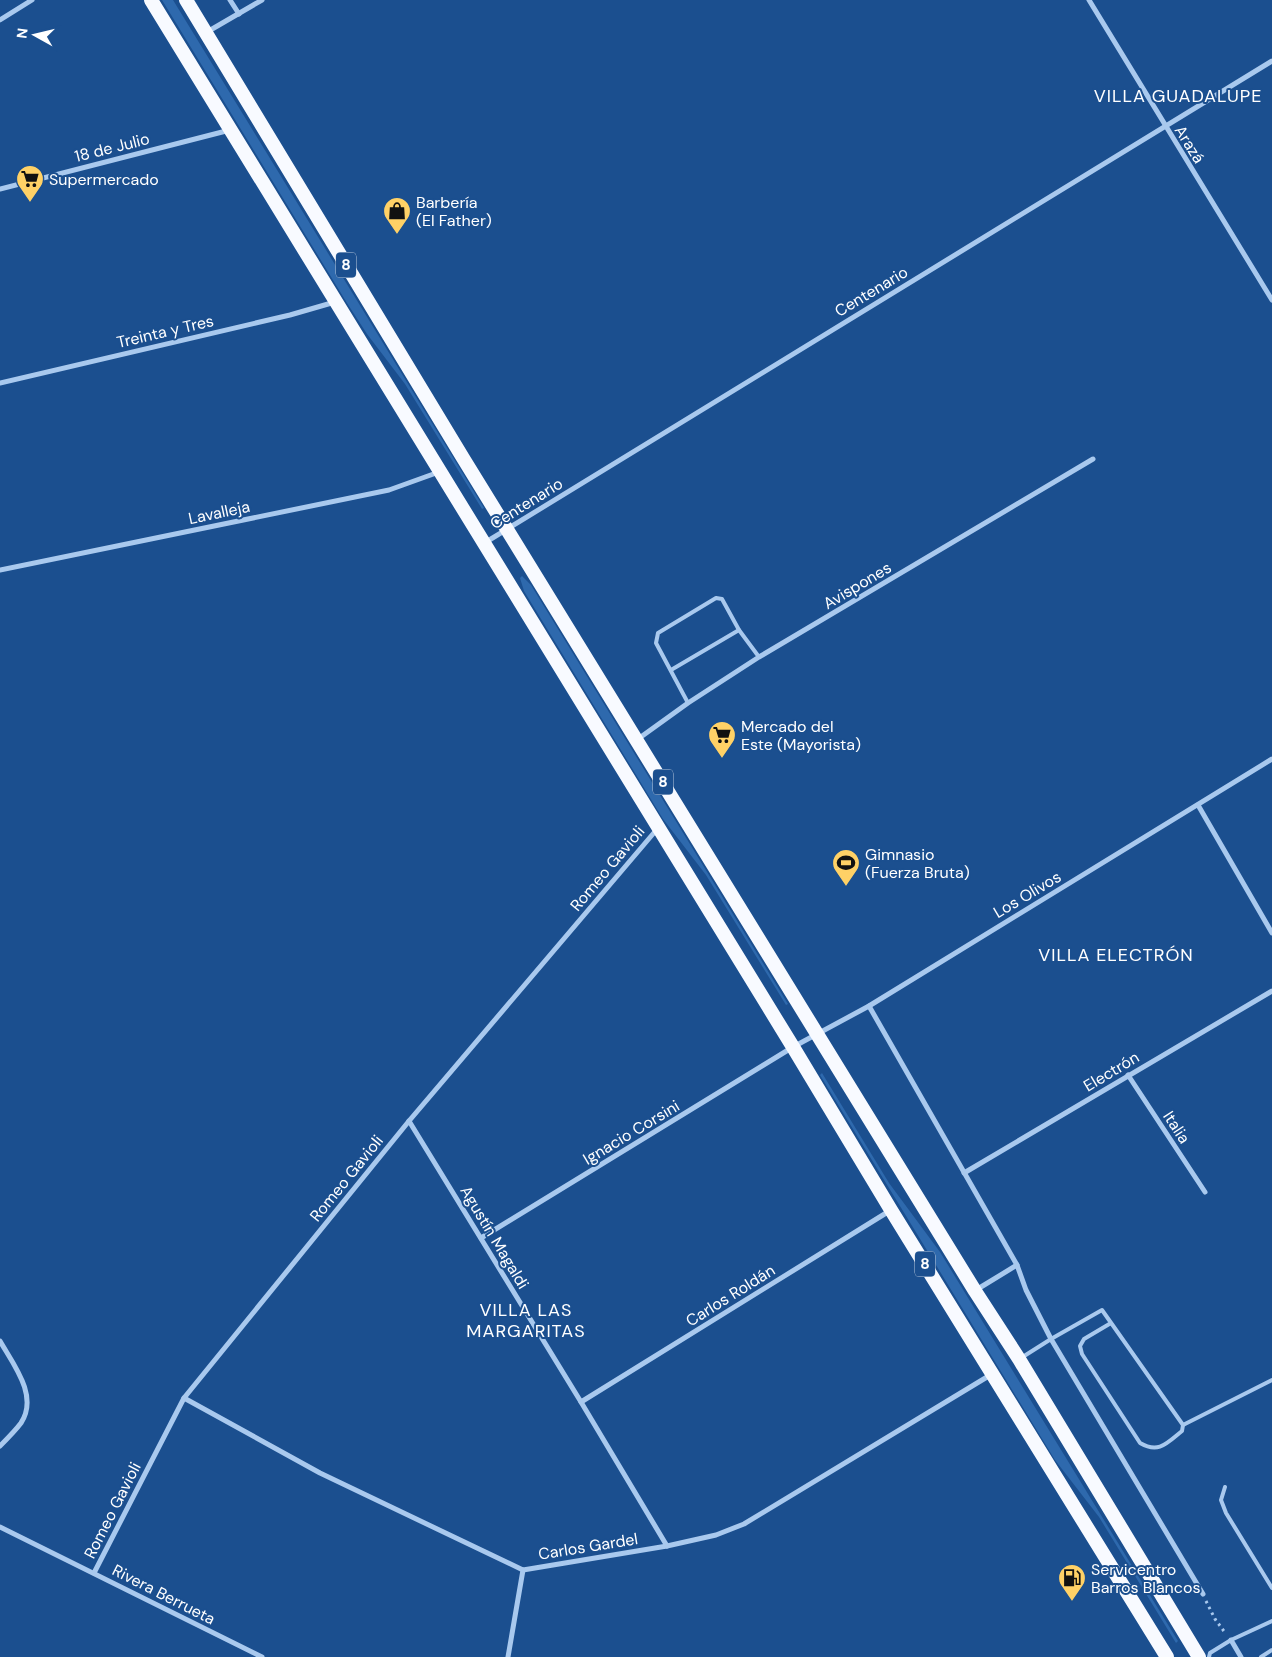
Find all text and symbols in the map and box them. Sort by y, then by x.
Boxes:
north arrow [10,10,60,60]
text: N [13,27,32,40]
district label: VILLA GUADALUPE [1094,84,1262,108]
street label: Arazá [1170,121,1209,167]
street label: 18 de Julio [72,128,152,167]
supermarket icon: Supermercado [15,164,45,203]
place label: Supermercado [49,169,159,190]
place label: Barbería (El Father) [416,192,492,231]
shop icon: Barbería (El Father) [382,196,412,235]
road number: 8 [336,252,356,278]
street label: Centenario [831,261,912,322]
street label: Treinta y Tres [115,310,216,353]
street label: Centenario [486,473,567,534]
street label: Lavalleja [186,496,252,529]
street label: Avispones [819,557,895,614]
place label: Mercado del Este (Mayorista) [741,716,861,755]
supermarket icon: Mercado del Este (Mayorista) [707,720,737,759]
road number: 8 [653,770,673,794]
street label: Romeo Gavioli [565,821,649,915]
place label: Gimnasio (Fuerza Bruta) [865,844,970,883]
sports icon: Gimnasio (Fuerza Bruta) [831,848,861,887]
street label: Los Olivos [990,866,1065,923]
district label: VILLA ELECTRÓN [1038,943,1194,967]
street label: Electrón [1080,1047,1143,1096]
street label: Ignacio Corsini [579,1095,683,1170]
street label: Italia [1158,1107,1195,1148]
street label: Romeo Gavioli [305,1131,388,1226]
street label: Agustín Magaldi [455,1182,534,1293]
road number: 8 [915,1252,935,1276]
street label: Carlos Roldán [682,1260,779,1331]
district label: VILLA LAS MARGARITAS [466,1298,586,1343]
street label: Romeo Gavioli [79,1459,146,1562]
street label: Carlos Gardel [537,1528,639,1565]
street label: Rivera Berrueta [109,1559,219,1629]
place label: Servicentro Barros Blancos [1091,1559,1200,1598]
fuel station icon: Servicentro Barros Blancos [1057,1563,1087,1602]

